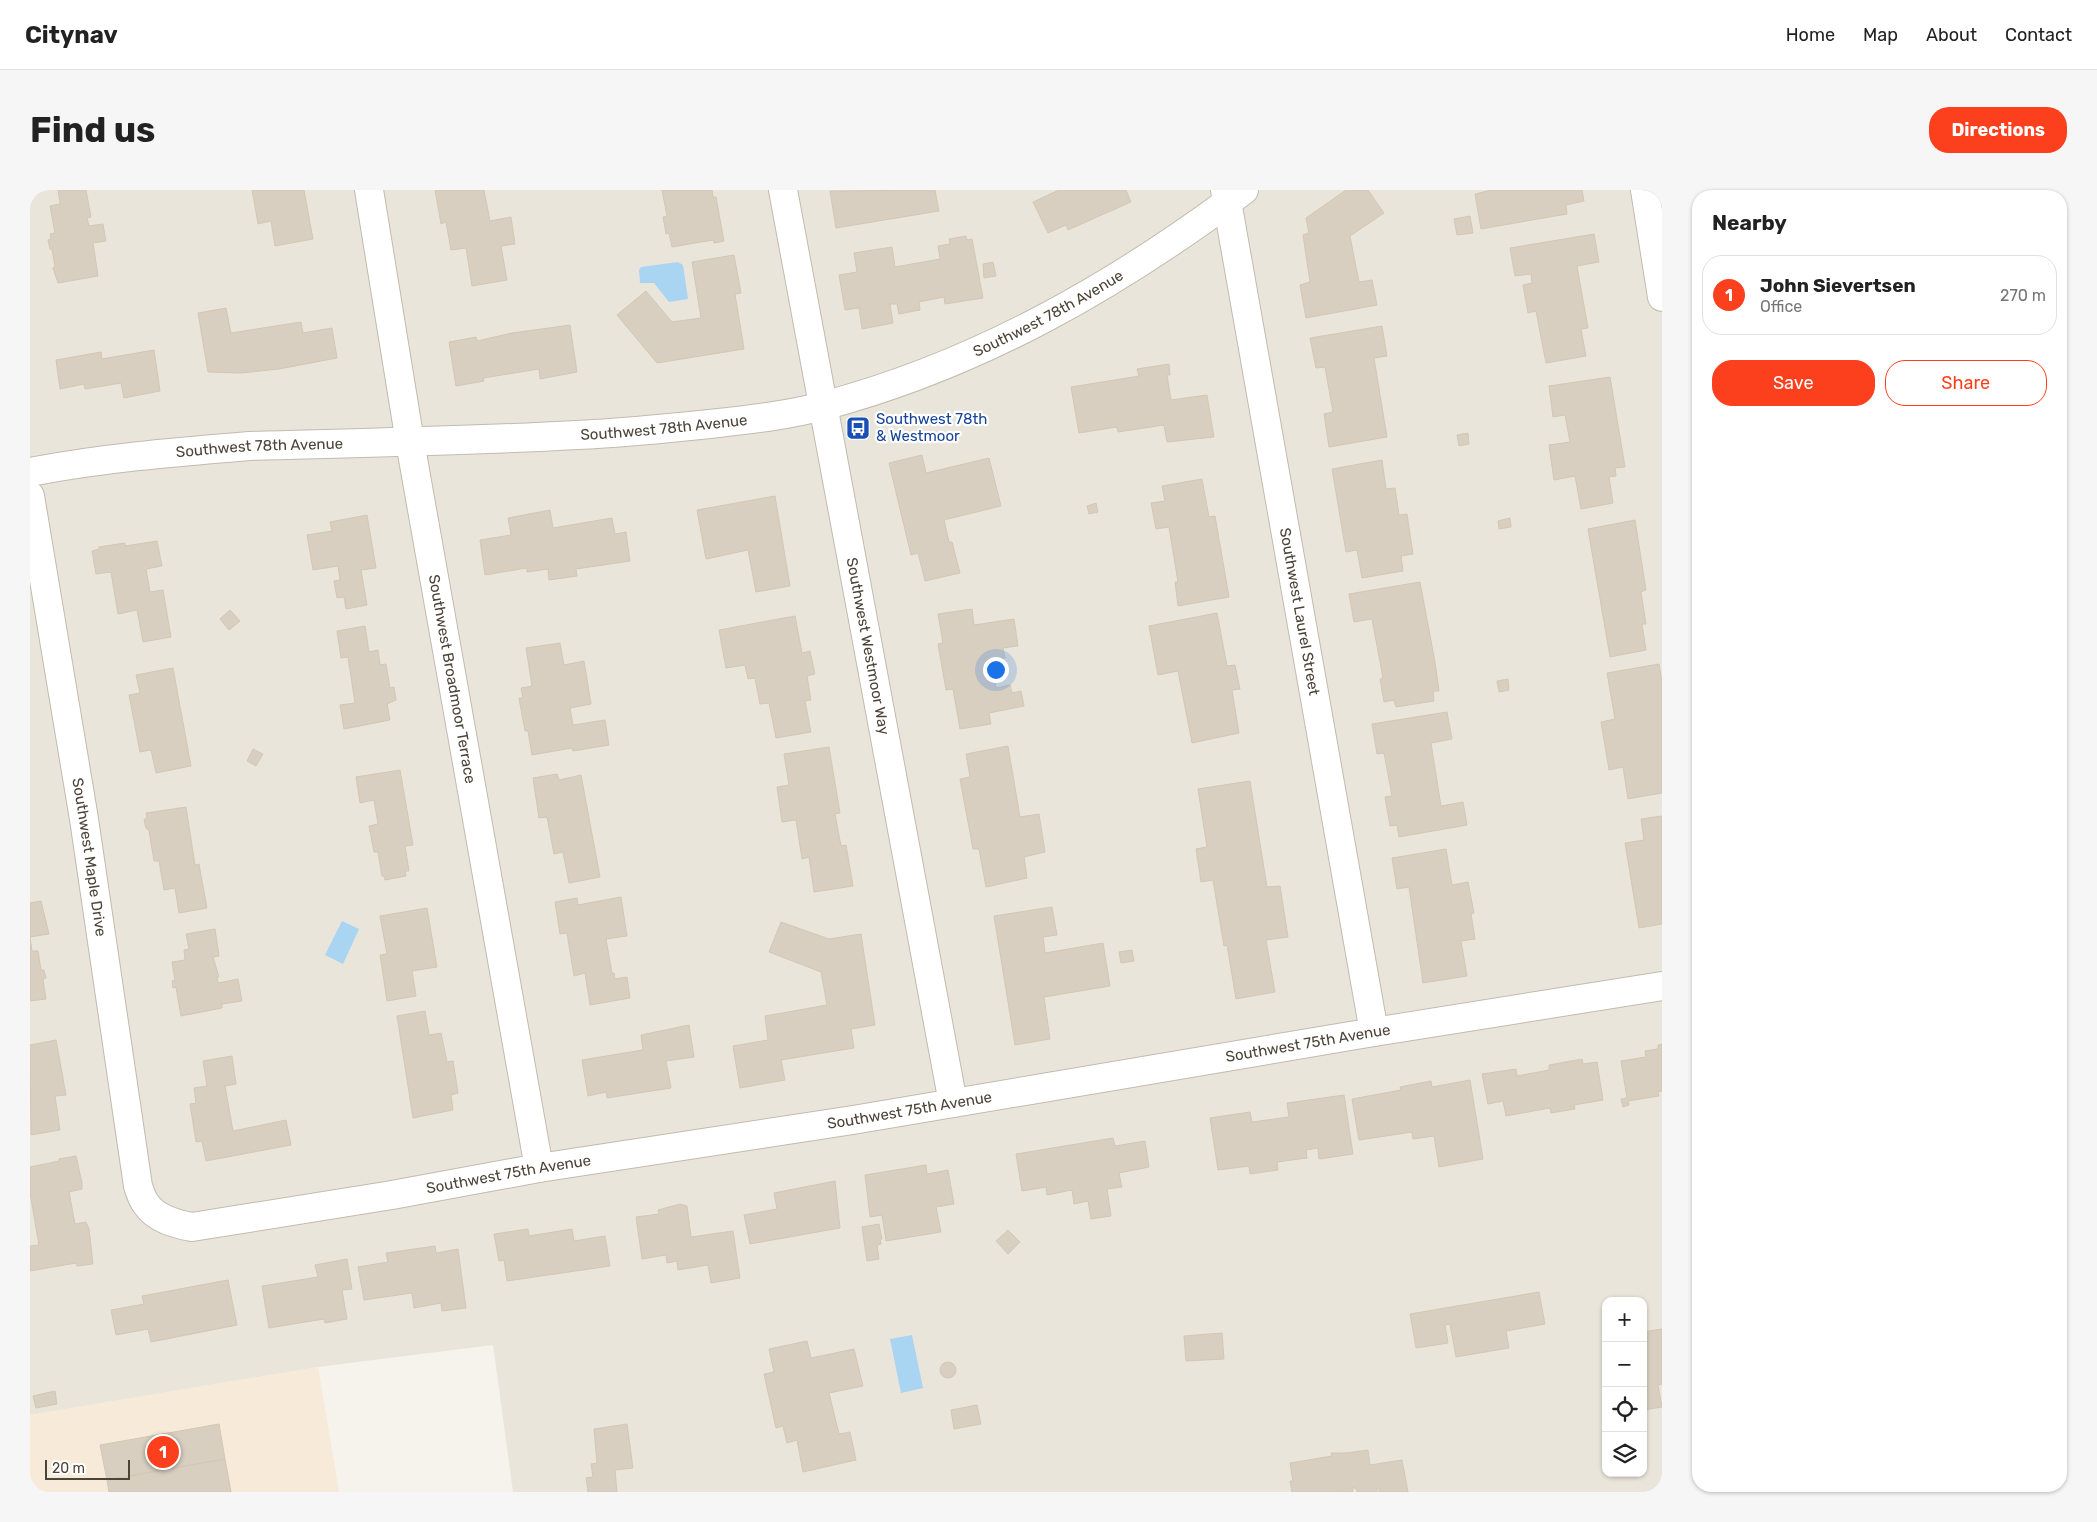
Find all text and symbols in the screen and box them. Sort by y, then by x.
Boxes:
text: Citynav [25,21,118,49]
text: Home [1786,24,1835,46]
text: Map [1863,24,1898,46]
text: About [1926,24,1977,46]
text: Contact [2005,24,2072,46]
button: Directions [1929,107,2067,153]
text: Find us [30,109,155,151]
text: Nearby [1712,210,1787,235]
street label: Southwest 78th Avenue [970,266,1126,361]
text: John Sievertsen [1760,274,1916,297]
text: 1 [1725,286,1733,305]
text: 270 m [2000,286,2046,305]
text: Office [1760,297,1802,316]
button: Save [1712,360,1875,406]
button: Share [1885,360,2047,406]
place label: Southwest 78th & Westmoor [876,410,988,445]
street label: Southwest 78th Avenue [580,411,748,444]
bus stop icon: Southwest 78th & Westmoor [845,415,871,441]
street label: Southwest 78th Avenue [175,435,343,461]
street label: Southwest Laurel Street [1276,526,1323,697]
street label: Southwest Westmoor Way [843,556,893,736]
street label: Southwest Broadmoor Terrace [425,573,480,785]
your location [983,657,1009,683]
street label: Southwest Maple Drive [68,776,110,938]
street label: Southwest 75th Avenue [1224,1021,1392,1066]
street label: Southwest 75th Avenue [826,1088,993,1133]
street label: Southwest 75th Avenue [425,1151,592,1198]
map controls [1602,1297,1647,1477]
button: + [1602,1297,1647,1342]
button: − [1602,1342,1647,1387]
button: locate [1602,1387,1647,1432]
button: layers [1602,1432,1647,1477]
pin: 1 [147,1433,179,1471]
scale bar [45,1457,130,1480]
text: 20 m [52,1460,85,1477]

